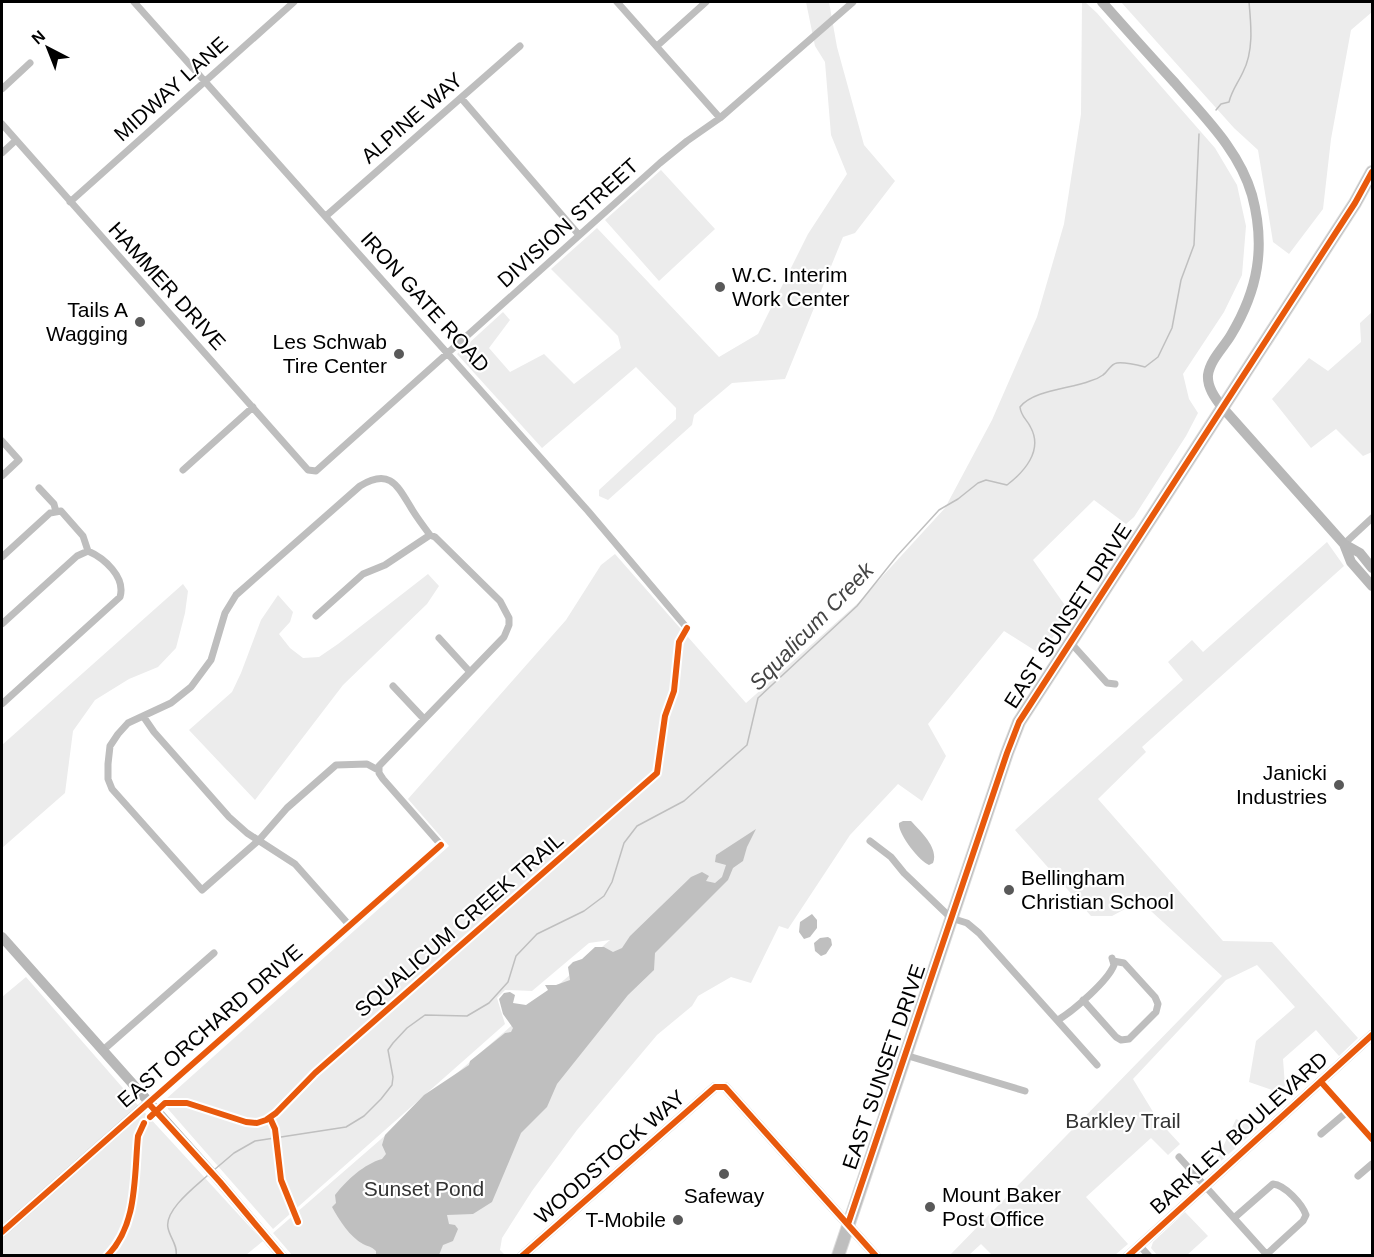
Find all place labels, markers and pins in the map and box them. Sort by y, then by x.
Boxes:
place label: W.C. Interim Work Center [732,263,849,310]
marker: W.C. Interim Work Center [713,280,727,294]
place label: Tails A Wagging [46,298,128,345]
marker: Tails A Wagging [133,315,147,329]
place label: Les Schwab Tire Center [273,330,387,377]
marker: Les Schwab Tire Center [392,347,406,361]
place label: Janicki Industries [1236,761,1327,808]
marker: Janicki Industries [1332,778,1346,792]
place label: Bellingham Christian School [1021,866,1174,913]
marker: Bellingham Christian School [1002,883,1016,897]
marker: Safeway [717,1167,731,1181]
place label: Mount Baker Post Office [942,1183,1061,1230]
place label: Safeway [684,1184,765,1207]
marker: Mount Baker Post Office [923,1200,937,1214]
place label: T-Mobile [585,1208,666,1231]
marker: T-Mobile [671,1213,685,1227]

